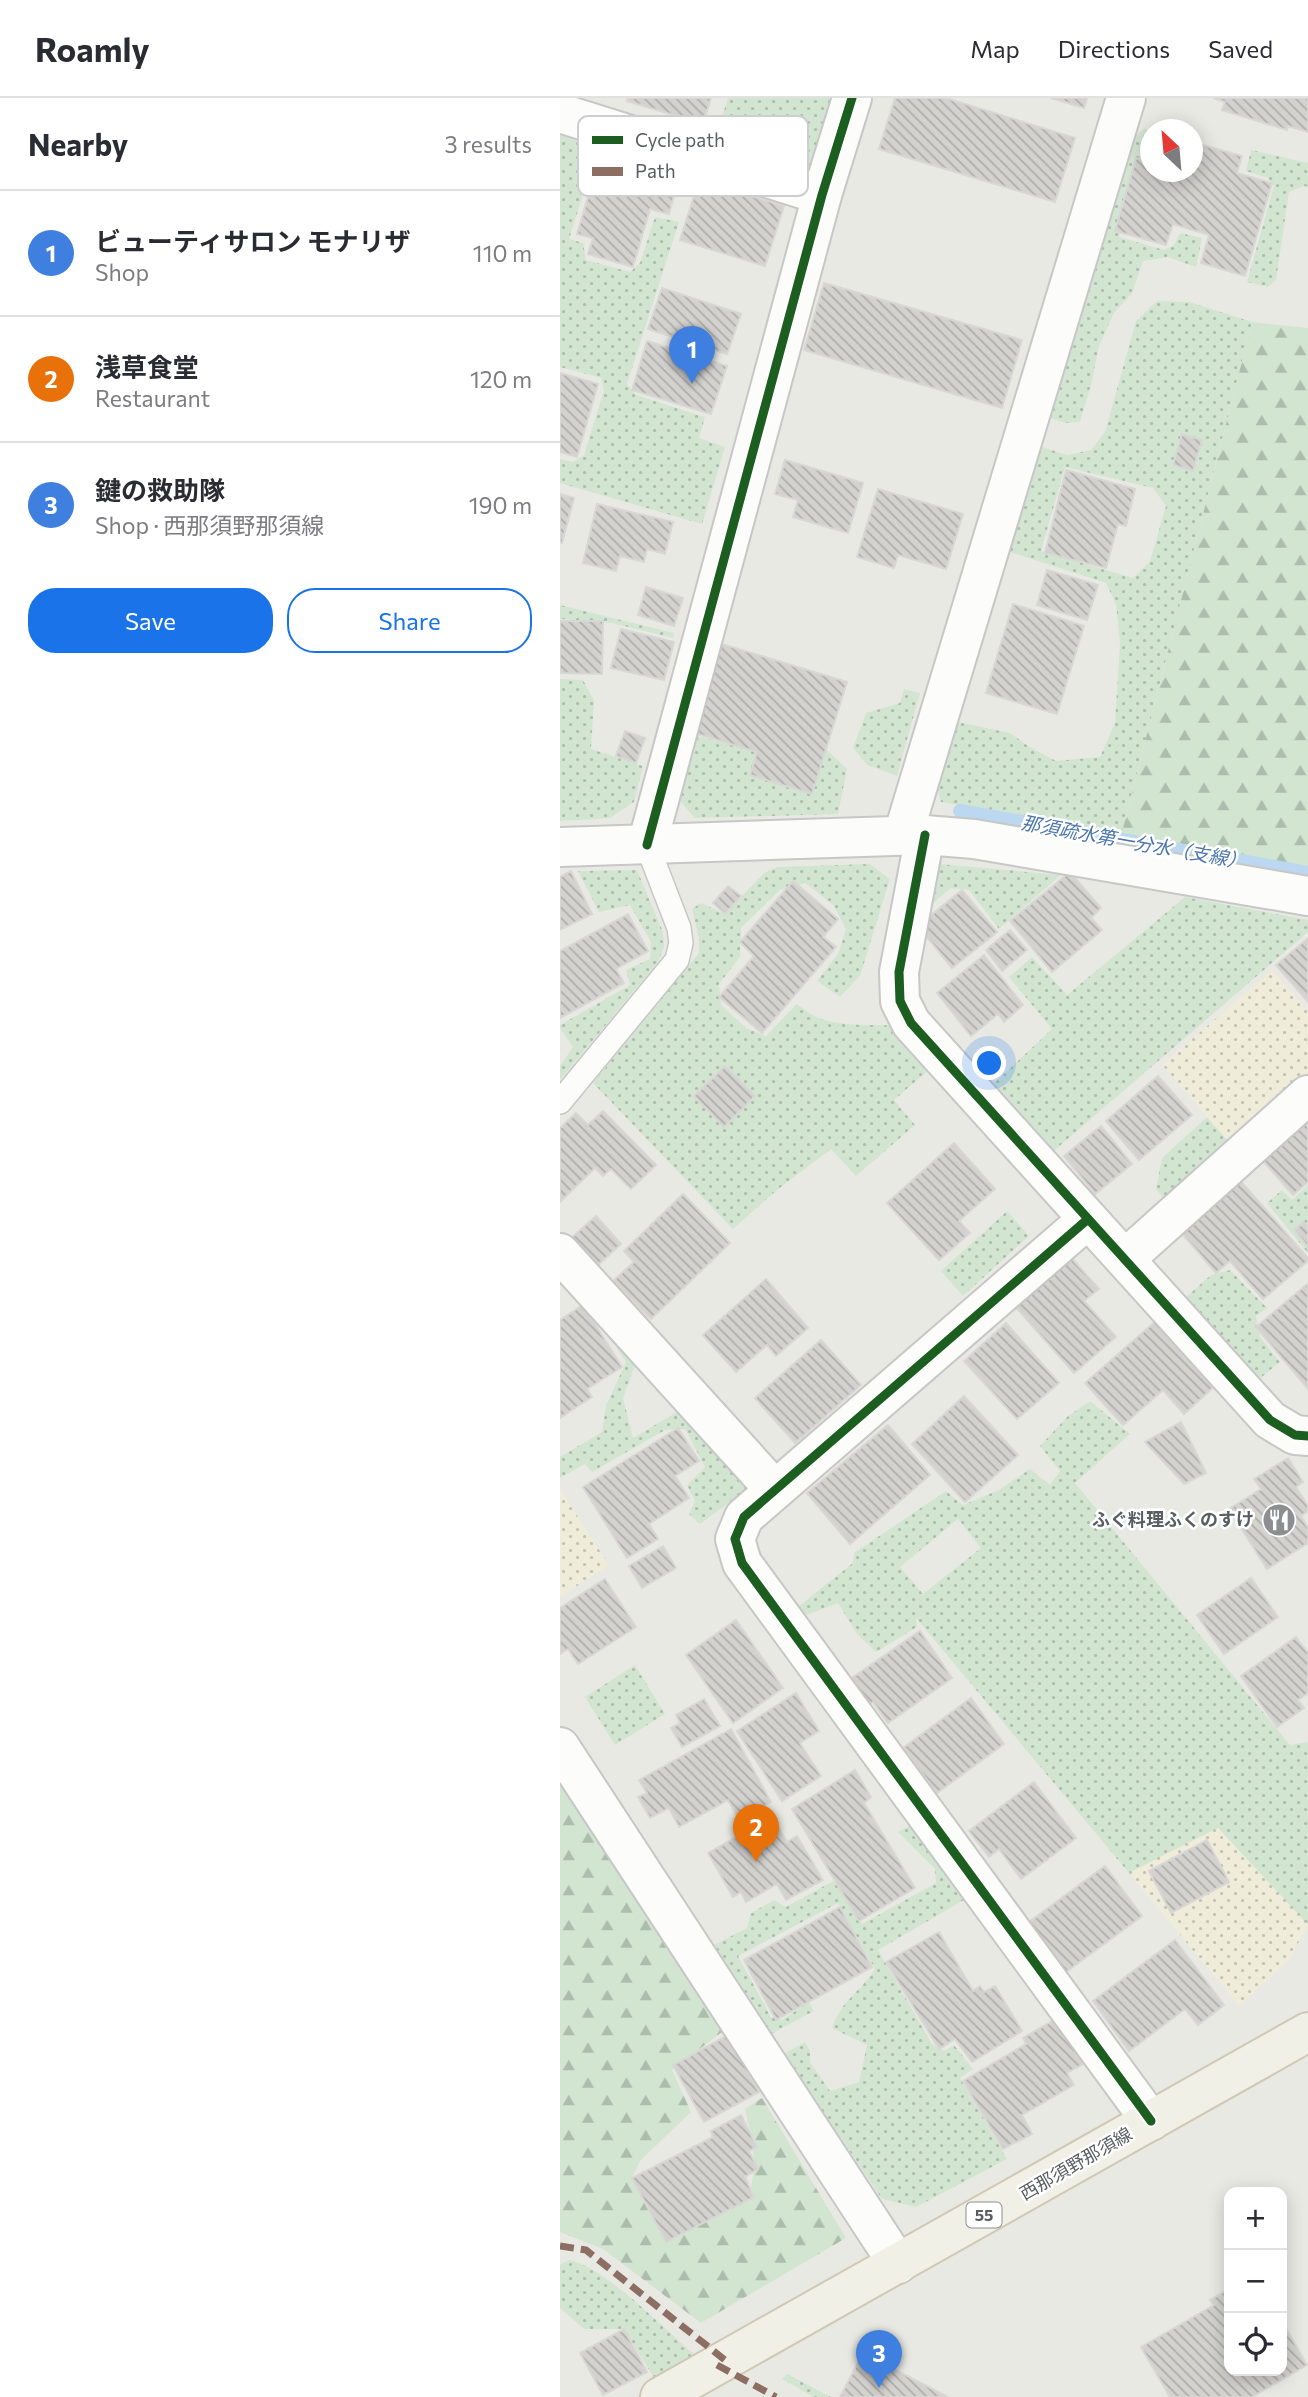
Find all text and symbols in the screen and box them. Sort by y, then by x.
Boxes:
text: Roamly [35,28,150,69]
text: Map [970,34,1020,63]
text: Directions [1058,34,1170,63]
text: Saved [1208,34,1273,63]
legend [578,116,808,196]
north arrow [1140,119,1203,182]
text: Nearby [28,125,128,162]
text: Cycle path [635,128,725,151]
text: 3 results [445,130,532,158]
text: Path [635,159,676,182]
text: ビューティサロン モナリザ [95,225,410,256]
text: 1 [46,239,56,267]
text: 110 m [473,239,532,267]
text: Shop [95,258,149,286]
pin: 1 [669,326,715,384]
text: 浅草食堂 [95,351,199,382]
text: 2 [44,365,58,393]
text: 120 m [470,365,532,393]
text: Restaurant [95,384,210,412]
text: 鍵の救助隊 [95,474,225,505]
text: 3 [44,491,58,519]
text: 190 m [469,491,532,519]
text: Shop · 西那須野那須線 [95,511,324,539]
button: Save [28,588,273,653]
button: Share [287,588,532,653]
water label: 那須疏水第一分水（支線） [1020,810,1248,873]
your location [972,1046,1006,1080]
restaurant icon: ふぐ料理ふくのすけ [1260,1501,1298,1539]
place label: ふぐ料理ふくのすけ [1092,1508,1254,1530]
pin: 2 [733,1804,779,1862]
street label: 西那須野那須線 [1015,2122,1136,2204]
map controls [1224,2187,1287,2376]
button: + [1224,2187,1287,2250]
road number: 55 [966,2202,1002,2228]
button: − [1224,2250,1287,2313]
button: locate [1224,2313,1287,2376]
pin: 3 [856,2330,902,2388]

